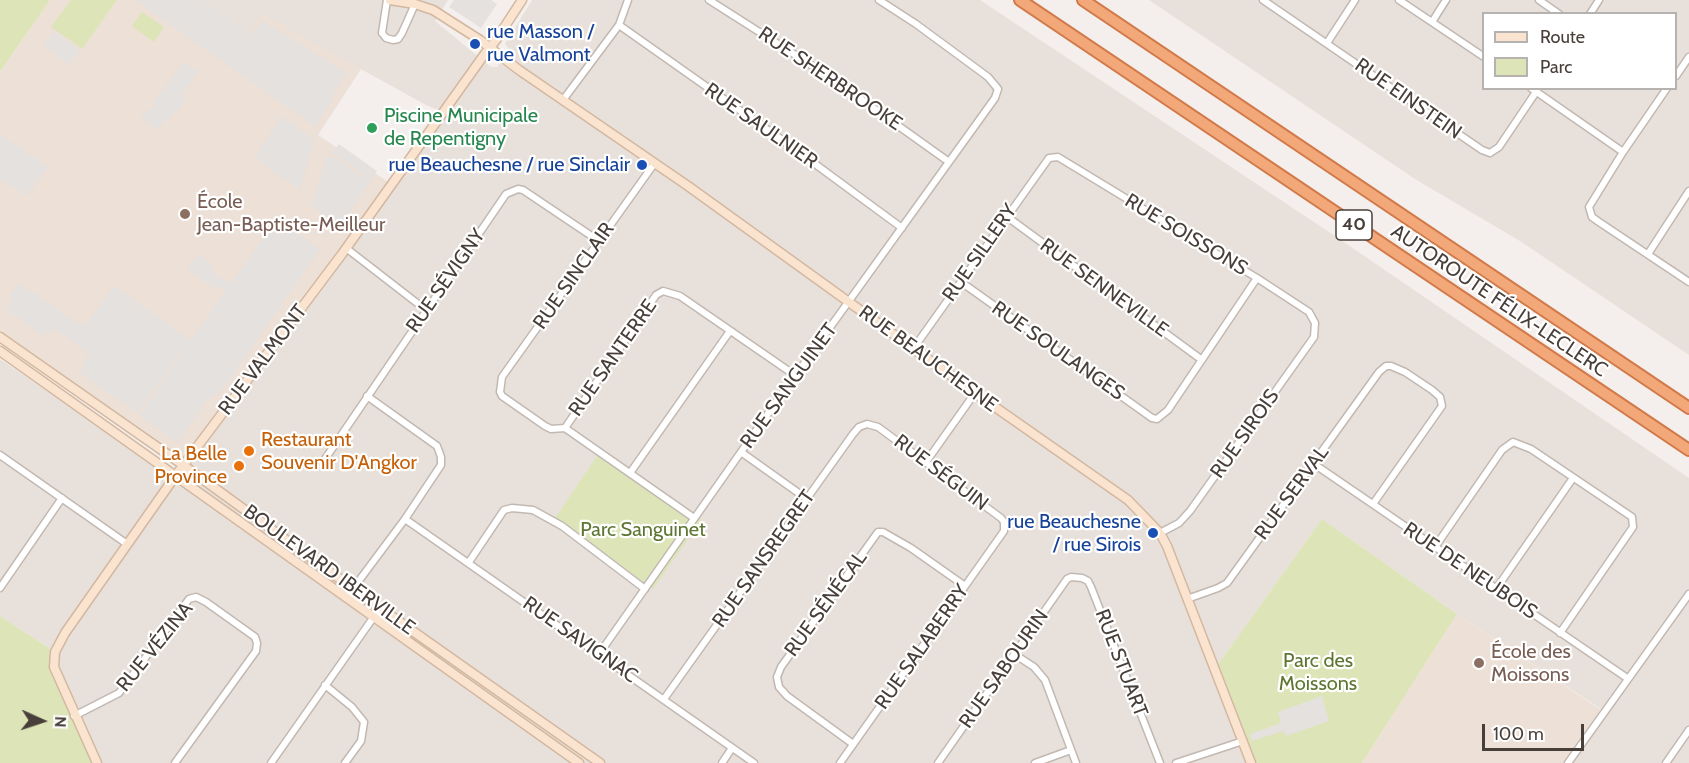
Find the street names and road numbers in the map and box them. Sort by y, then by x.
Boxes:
street label: RUE SHERBROOKE [754,22,906,136]
street label: RUE EINSTEIN [1350,53,1466,145]
street label: RUE SAULNIER [700,78,822,174]
street label: RUE SOISSONS [1120,189,1252,281]
street label: RUE SILLERY [938,200,1022,306]
road number: 40 [1336,210,1372,240]
street label: RUE SINCLAIR [528,218,620,334]
street label: AUTOROUTE FÉLIX-LECLERC [1386,220,1612,382]
street label: RUE SÉVIGNY [401,225,491,337]
street label: RUE SENNEVILLE [1035,233,1173,343]
street label: RUE SANTERRE [564,295,662,421]
street label: RUE SOULANGES [987,296,1129,406]
street label: RUE VALMONT [214,300,312,420]
street label: RUE BEAUCHESNE [854,301,1002,417]
street label: RUE SANGUINET [735,319,843,453]
street label: RUE SIROIS [1206,385,1284,483]
street label: RUE SÉGUIN [889,430,993,516]
street label: RUE SERVAL [1250,441,1334,545]
street label: RUE SANSREGRET [708,486,820,632]
street label: BOULEVARD IBERVILLE [239,500,419,640]
street label: RUE DE NEUBOIS [1399,517,1541,625]
street label: RUE SÉNÉCAL [780,547,872,661]
street label: RUE SALABERRY [870,580,974,714]
street label: RUE SAVIGNAC [518,592,642,688]
street label: RUE VÉZINA [112,598,198,696]
street label: RUE SABOURIN [954,605,1054,733]
street label: RUE STUART [1089,606,1153,720]

